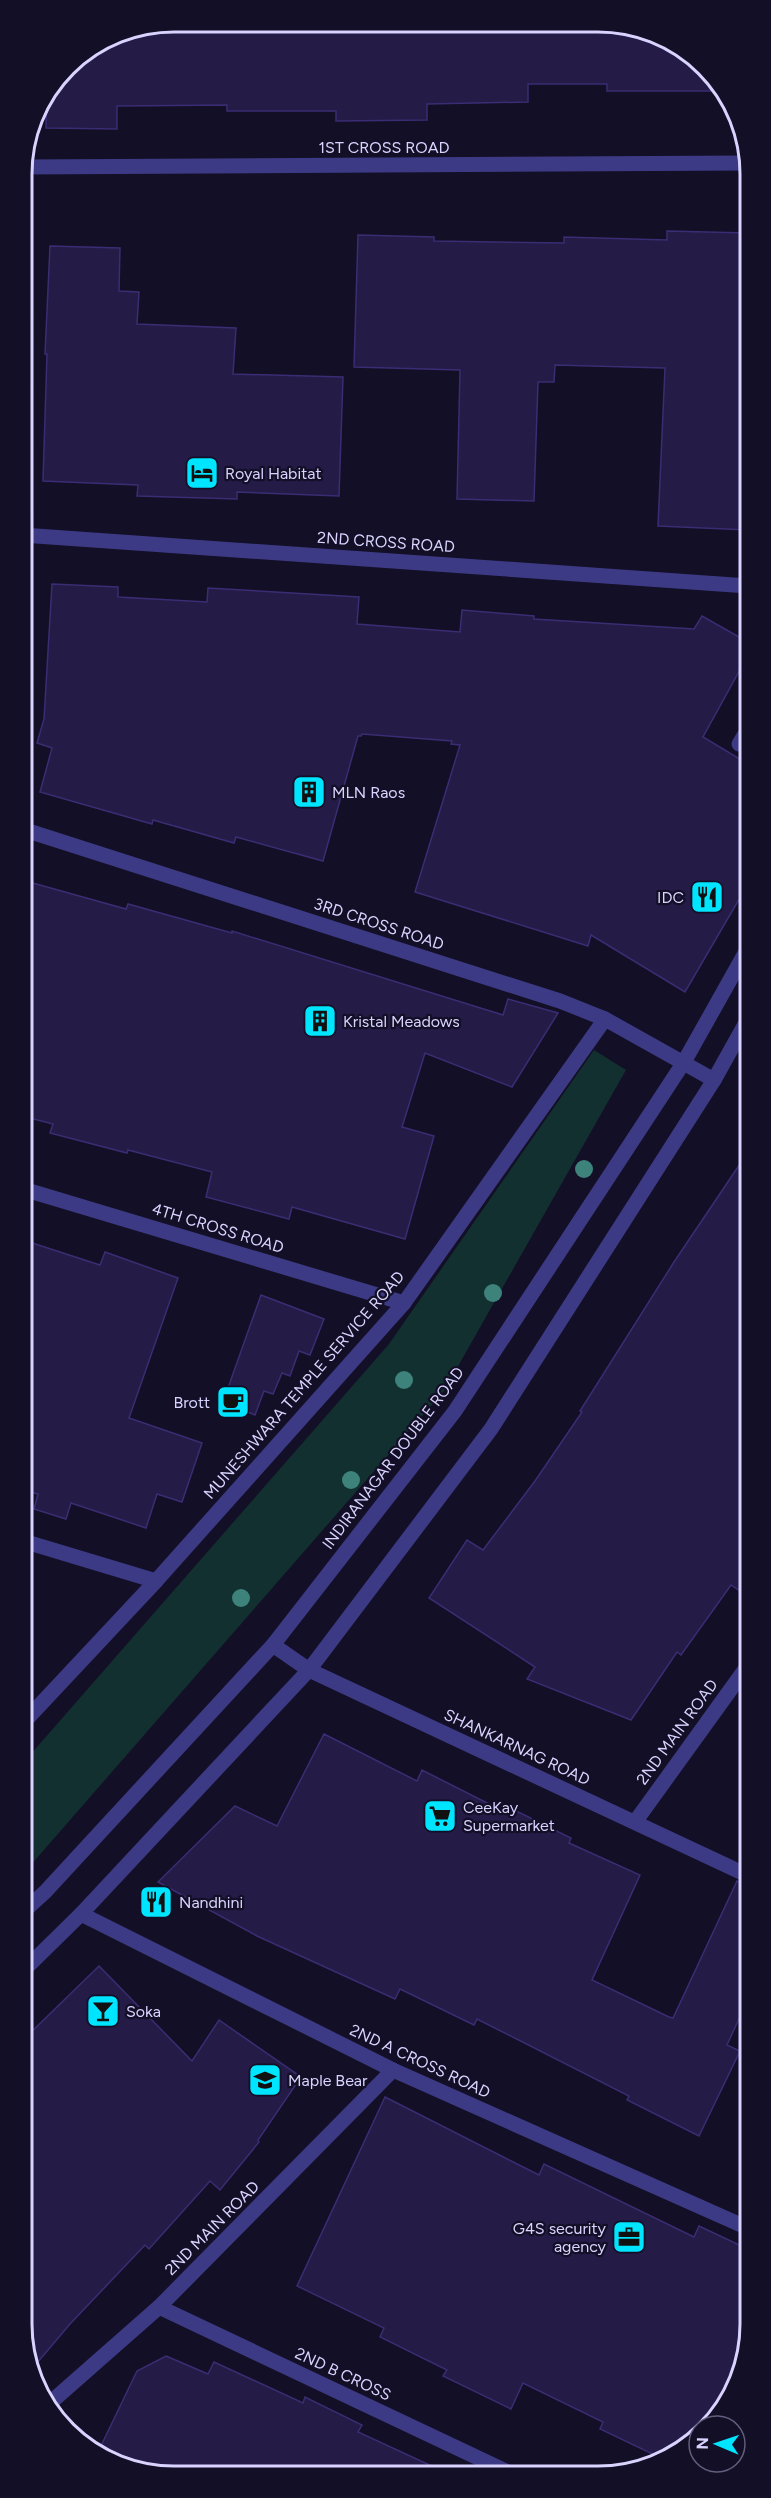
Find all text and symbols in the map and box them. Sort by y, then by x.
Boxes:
street label: 1ST CROSS ROAD [318,138,450,157]
hotel icon: Royal Habitat [184,455,220,491]
place label: Royal Habitat [225,464,321,483]
street label: 2ND CROSS ROAD [316,528,456,556]
building icon: MLN Raos [291,774,327,810]
place label: MLN Raos [332,783,405,802]
restaurant icon: IDC [689,879,725,915]
place label: IDC [657,888,684,907]
street label: 3RD CROSS ROAD [312,894,446,954]
building icon: Kristal Meadows [302,1003,338,1039]
place label: Kristal Meadows [343,1012,460,1031]
street label: 4TH CROSS ROAD [150,1199,286,1257]
street label: MUNESHWARA TEMPLE SERVICE ROAD [200,1267,408,1503]
street label: INDIRANAGAR DOUBLE ROAD [318,1363,468,1553]
cafe icon: Brott [215,1384,251,1420]
place label: Brott [173,1393,210,1412]
street label: 2ND MAIN ROAD [632,1676,722,1788]
street label: SHANKARNAG ROAD [441,1705,593,1789]
supermarket icon: CeeKay Supermarket [422,1798,458,1834]
place label: CeeKay Supermarket [463,1798,555,1835]
restaurant icon: Nandhini [138,1884,174,1920]
place label: Nandhini [179,1893,243,1912]
bar icon: Soka [85,1993,121,2029]
place label: Soka [126,2002,161,2021]
street label: 2ND A CROSS ROAD [347,2020,493,2102]
school or university icon: Maple Bear [247,2062,283,2098]
place label: Maple Bear [288,2071,368,2090]
street label: 2ND MAIN ROAD [161,2177,263,2279]
place label: G4S security agency [513,2219,607,2256]
office icon: G4S security agency [611,2219,647,2255]
street label: 2ND B CROSS [292,2343,394,2405]
north arrow [687,2414,747,2474]
text: N [693,2437,712,2450]

